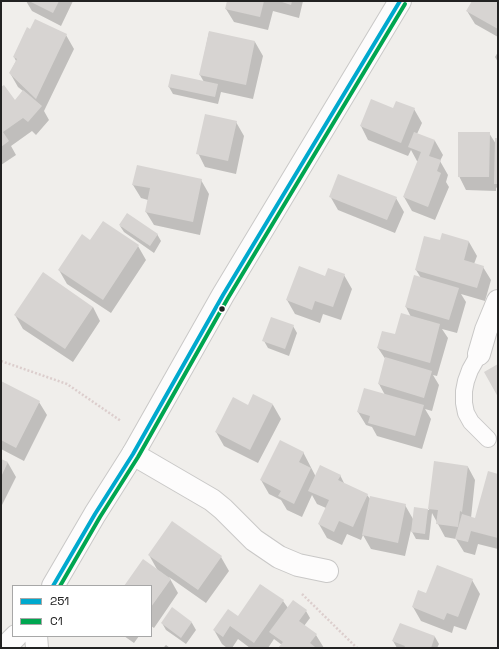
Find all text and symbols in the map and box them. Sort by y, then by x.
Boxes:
unlabelled marker [217,304,227,314]
legend [12,585,152,637]
text: 251 [50,593,69,609]
text: C1 [50,613,63,629]

